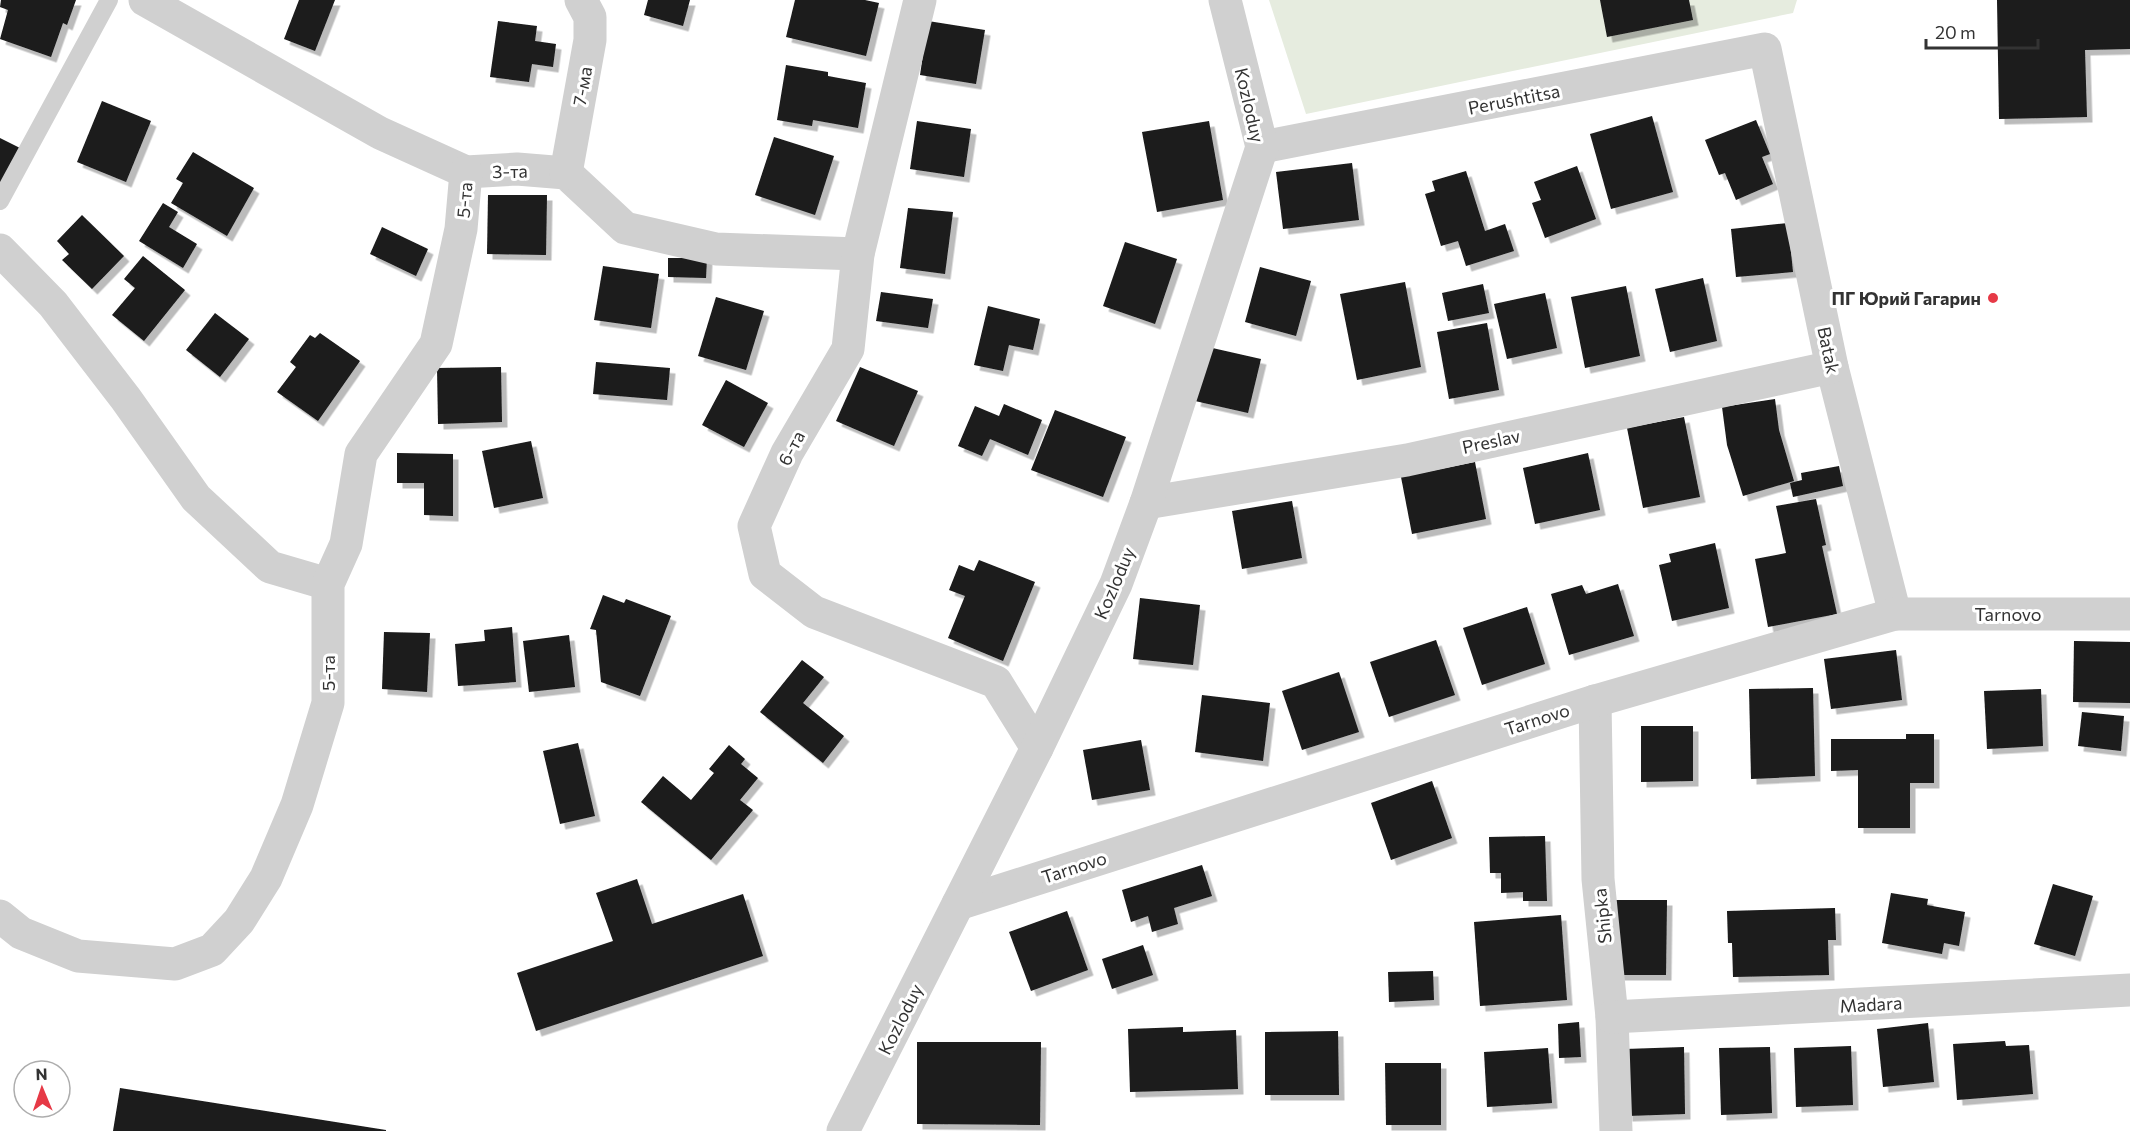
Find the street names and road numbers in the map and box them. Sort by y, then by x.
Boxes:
street label: 7-ма [568,65,596,107]
street label: Kozloduy [1231,65,1269,145]
street label: Perushtitsa [1466,79,1562,119]
street label: 3-та [492,160,528,182]
street label: 5-та [451,181,477,219]
street label: Batak [1813,324,1845,376]
street label: Preslav [1460,424,1522,458]
street label: 6-та [773,427,809,469]
street label: Kozloduy [1089,544,1139,622]
street label: Tarnovo [1974,603,2042,625]
street label: 5-та [317,655,339,691]
street label: Tarnovo [1502,698,1572,740]
street label: Tarnovo [1039,846,1109,888]
street label: Shipka [1588,887,1616,945]
street label: Kozloduy [873,980,927,1058]
street label: Madara [1839,991,1903,1017]

